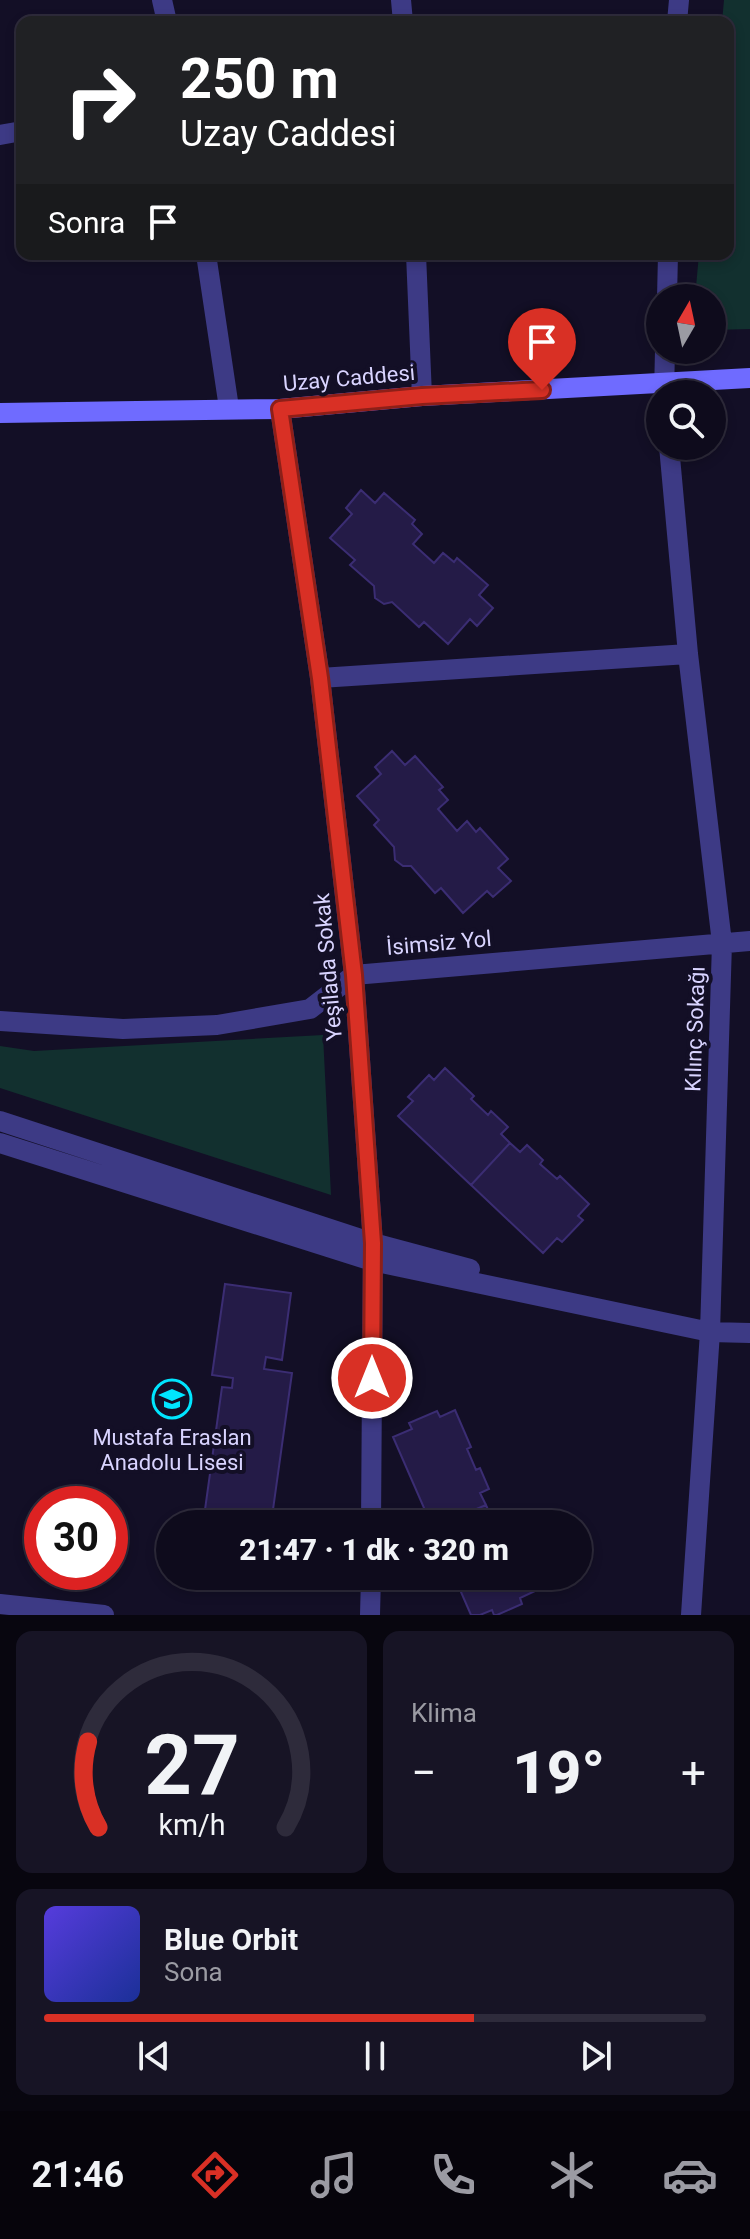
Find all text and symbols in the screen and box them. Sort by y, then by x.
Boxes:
text: 250 m [180,46,339,112]
icon: right [48,48,152,152]
text: Uzay Caddesi [180,113,397,155]
icon: arrive [141,200,185,244]
text: Sonra [48,205,125,240]
north arrow [646,284,726,364]
map controls [646,284,726,460]
pin [508,308,576,390]
icon: arrive [520,320,564,364]
street label: Uzay Caddesi [282,360,416,396]
button: search [646,380,726,460]
street label: Yeşilada Sokak [309,891,347,1042]
street label: İsimsiz Yol [385,926,493,960]
street label: Kılınç Sokağı [680,966,710,1092]
position arrow [330,1336,414,1420]
school or university icon: Mustafa Eraslan Anadolu Lisesi [151,1378,193,1420]
place label: Mustafa Eraslan Anadolu Lisesi [92,1425,252,1475]
speed limit sign: 30 [24,1486,128,1590]
text: 21:47 · 1 dk · 320 m [239,1532,509,1567]
text: Klima [411,1698,477,1728]
text: 27 [144,1717,239,1814]
text: 19° [512,1737,605,1808]
text: − [411,1747,436,1799]
text: + [681,1747,706,1799]
text: km/h [158,1808,225,1842]
text: Blue Orbit [164,1922,298,1957]
text: Sona [164,1957,223,1987]
icon: previous [132,2034,176,2078]
icon: pause [353,2034,397,2078]
icon: next [574,2034,618,2078]
icon: directions [187,2147,243,2203]
icon: music [306,2147,362,2203]
icon: phone [425,2147,481,2203]
icon: climate [544,2147,600,2203]
icon: car [662,2147,718,2203]
text: 21:46 [31,2154,124,2196]

